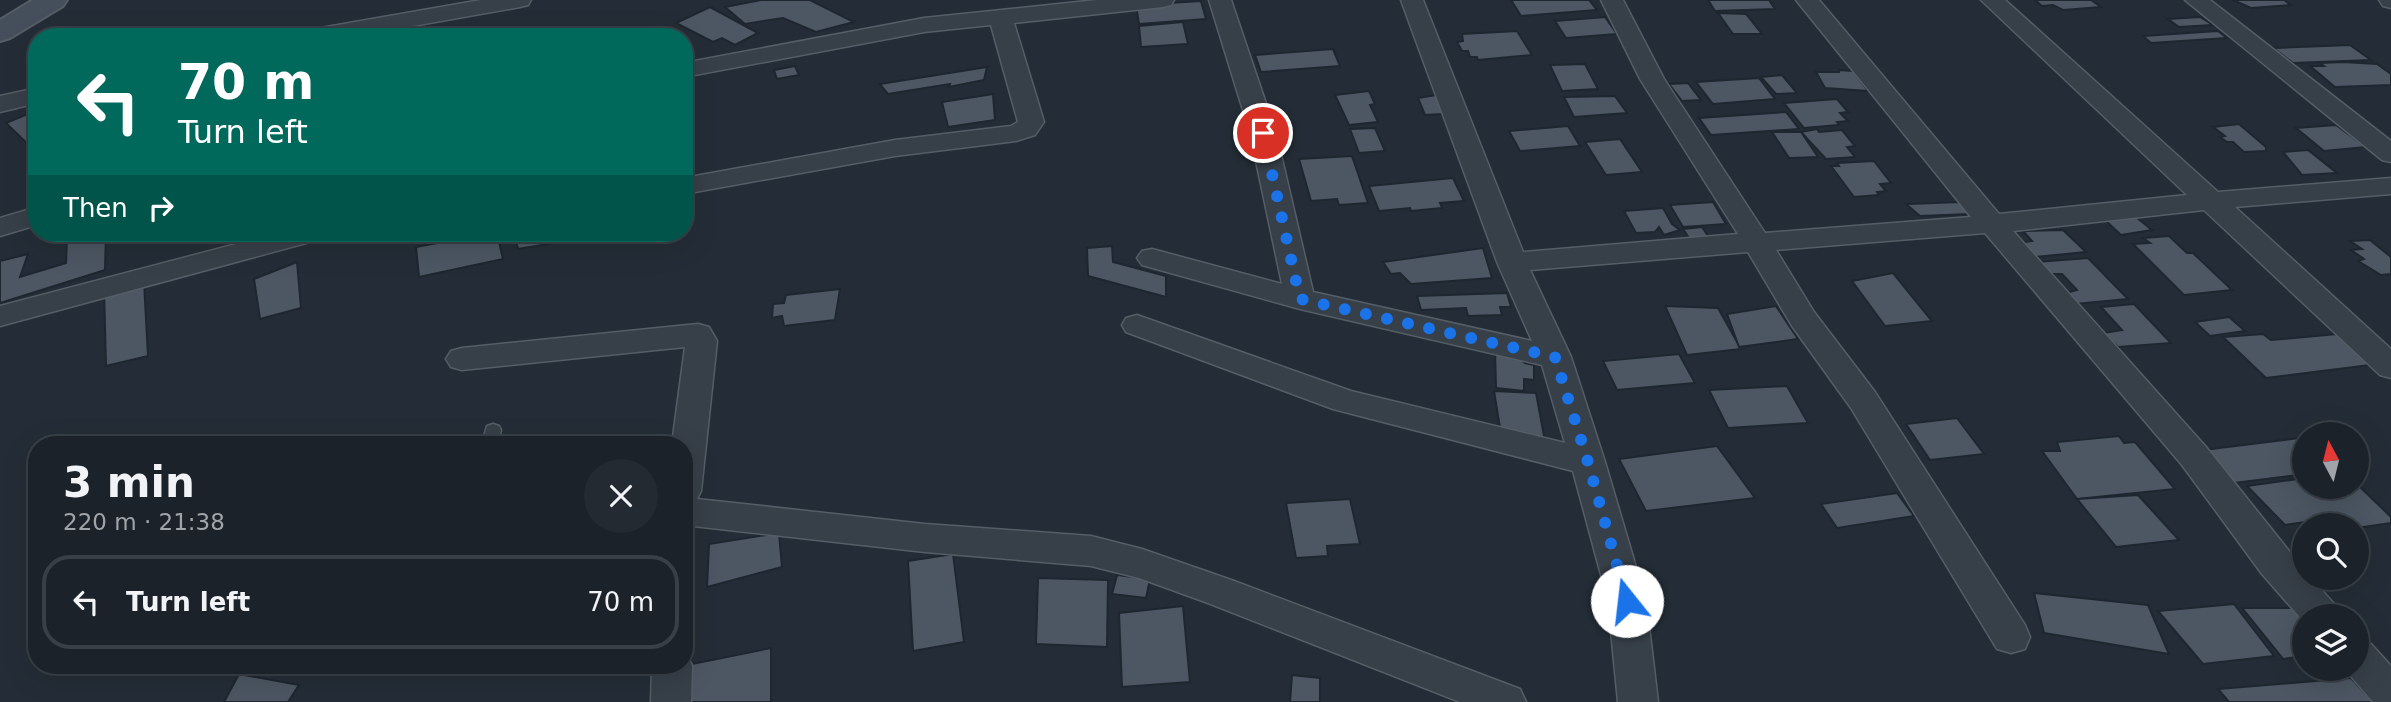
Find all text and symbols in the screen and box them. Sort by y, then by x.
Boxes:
text: 70 m [178,54,314,111]
icon: left [63,56,154,147]
pin [1233,103,1293,163]
text: Turn left [178,113,308,151]
icon: arrive [1244,114,1282,152]
icon: right [142,189,180,227]
text: Then [63,193,128,223]
north arrow [2292,422,2370,499]
map controls [2292,422,2369,681]
text: 3 min [63,458,195,507]
button: close [584,459,658,533]
text: 220 m · 21:38 [63,509,225,535]
button: search [2292,513,2369,590]
position arrow [1590,564,1664,638]
icon: left [67,583,105,621]
text: Turn left [126,587,250,617]
text: 70 m [587,587,654,617]
button: layers [2292,604,2369,681]

